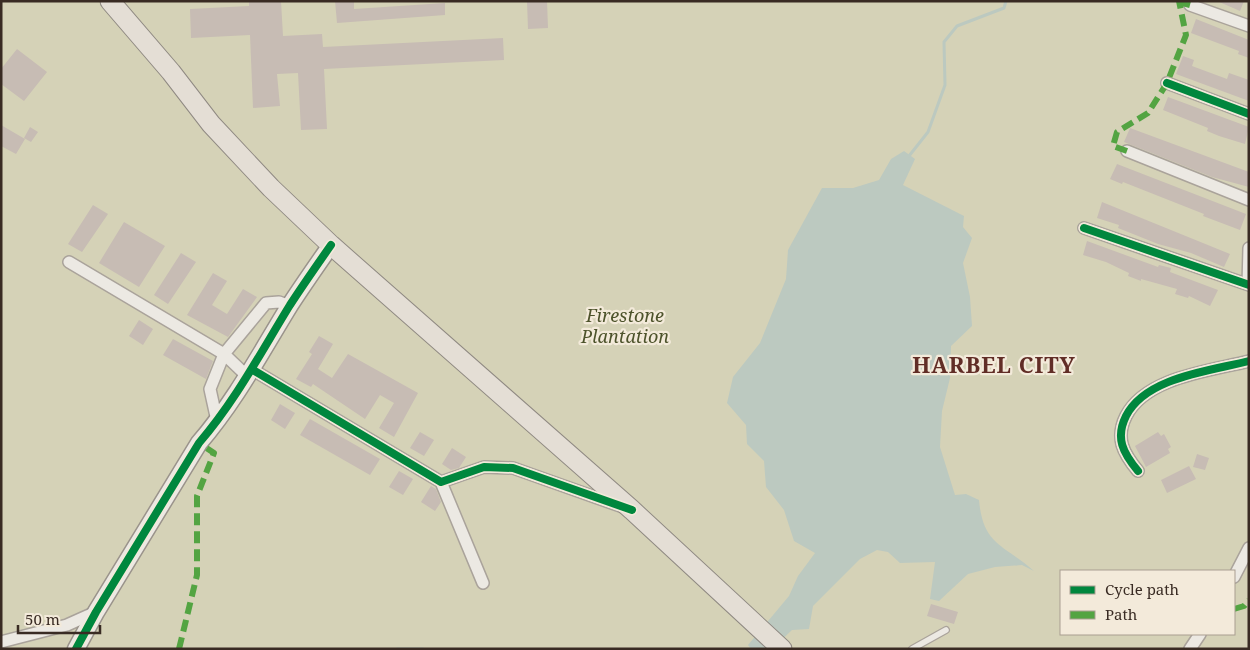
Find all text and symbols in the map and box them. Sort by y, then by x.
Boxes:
park label: Firestone Plantation [580,303,669,348]
district label: HARBEL CITY [912,349,1076,379]
legend [1060,570,1235,635]
text: Cycle path [1105,579,1180,599]
scale bar [18,602,100,634]
text: Path [1105,604,1138,624]
text: 50 m [25,609,60,629]

